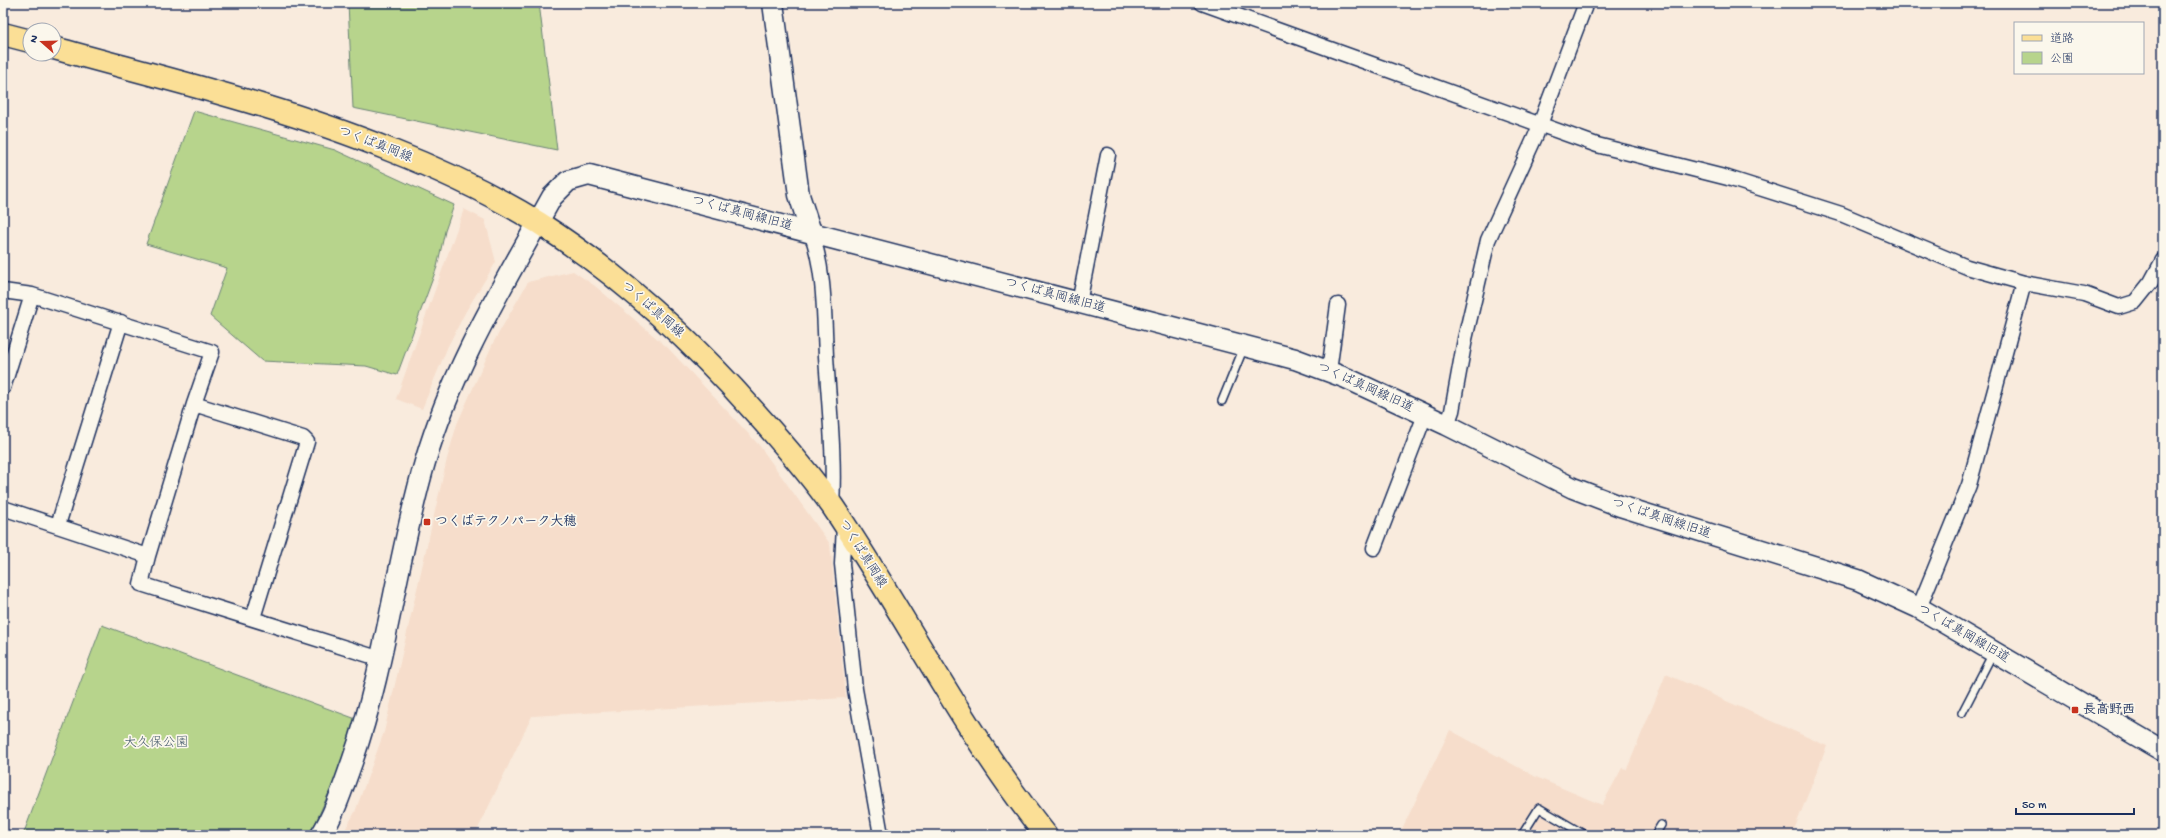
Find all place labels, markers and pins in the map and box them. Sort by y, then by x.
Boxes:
place label: つくばテクノパーク大穂 [435,514,576,530]
marker: つくばテクノパーク大穂 [422,517,432,527]
place label: 長高野西 [2083,702,2135,718]
marker: 長高野西 [2070,705,2080,715]

